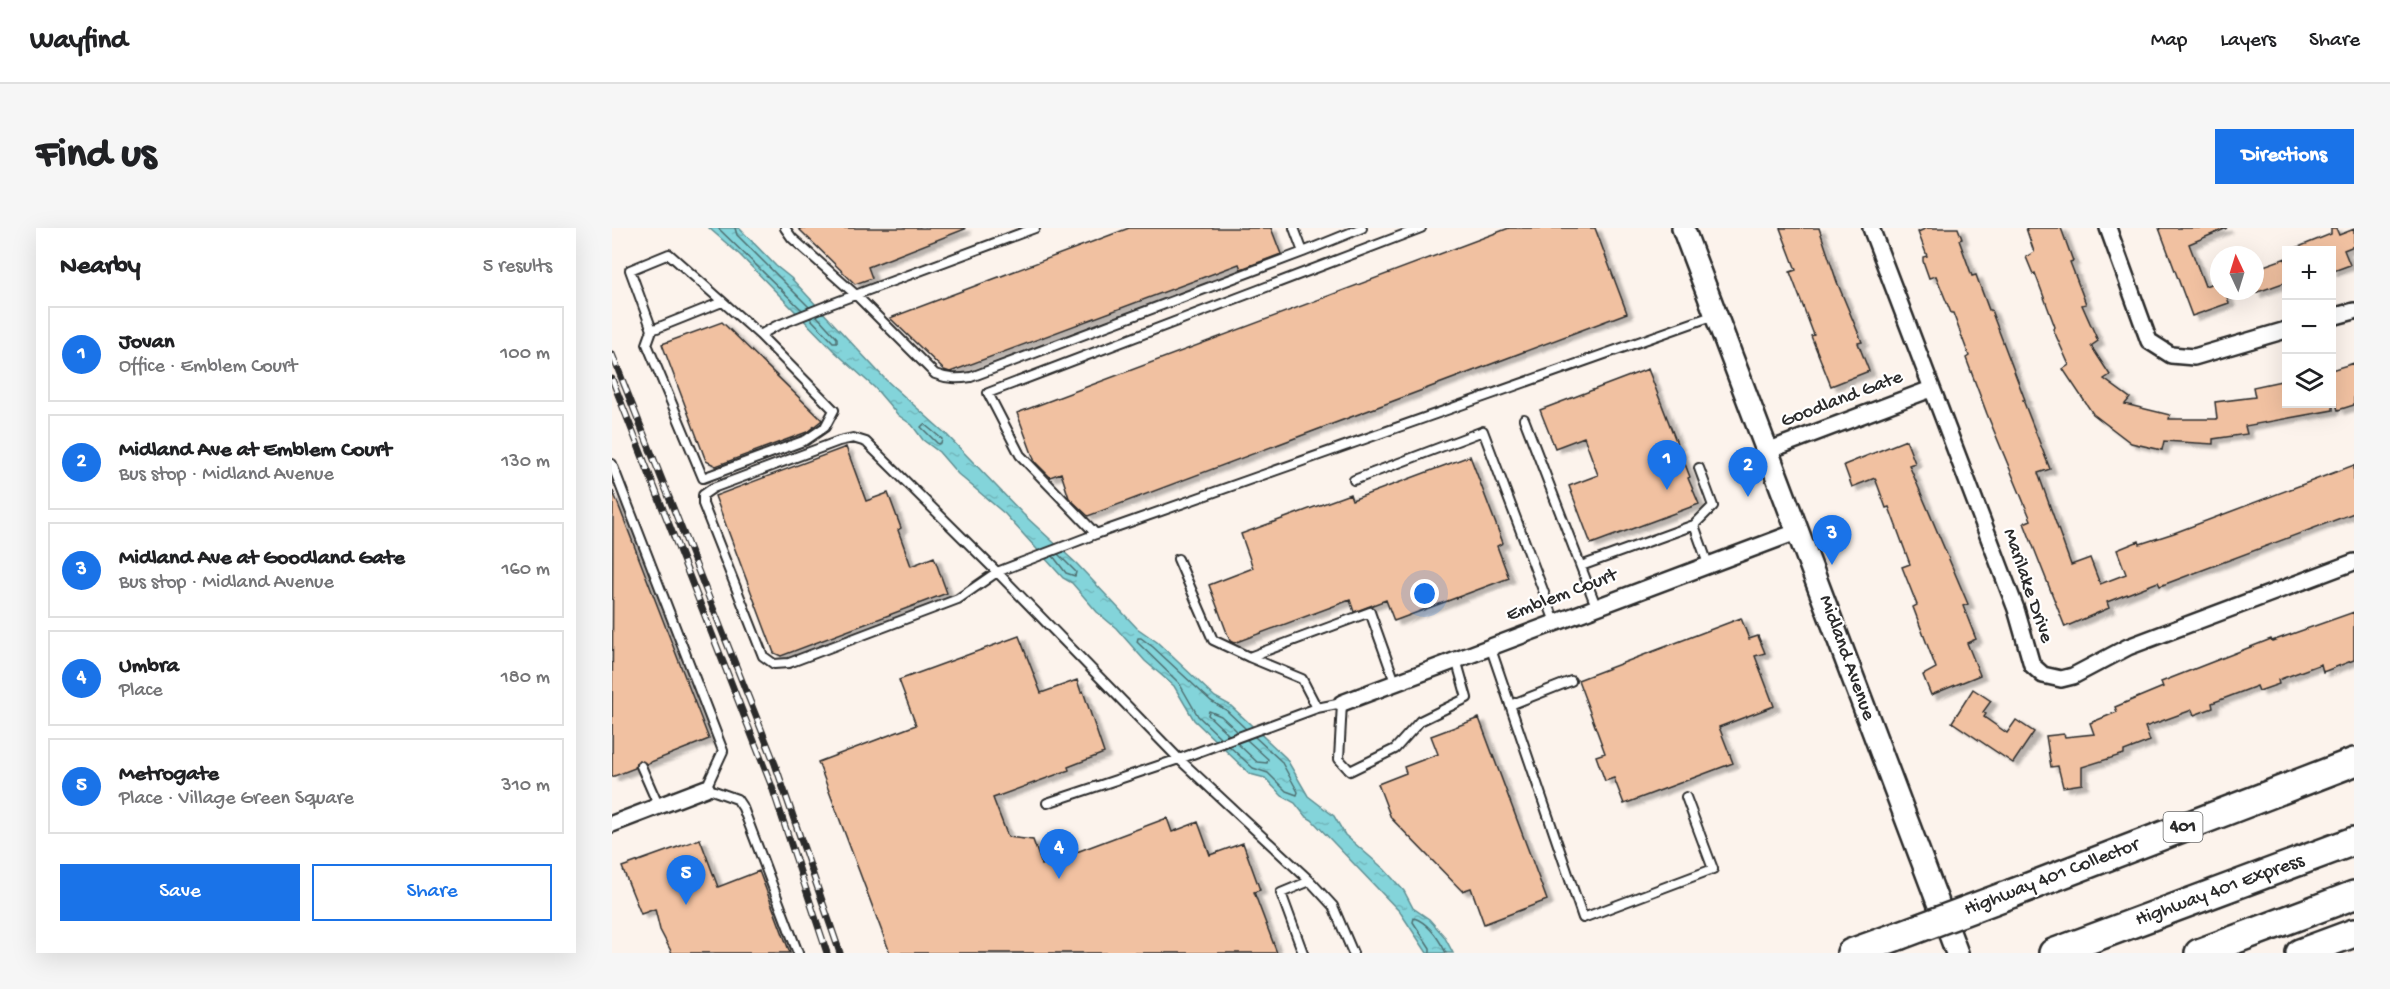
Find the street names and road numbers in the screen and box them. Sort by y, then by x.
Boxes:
street label: Goodland Gate [1778,366,1907,434]
street label: Marilake Drive [1997,526,2058,647]
street label: Emblem Court [1503,564,1622,628]
street label: Midland Avenue [1813,592,1880,724]
road number: 401 [2164,812,2202,842]
street label: Highway 401 Collector [1961,833,2144,922]
street label: Highway 401 Express [2133,850,2308,932]

